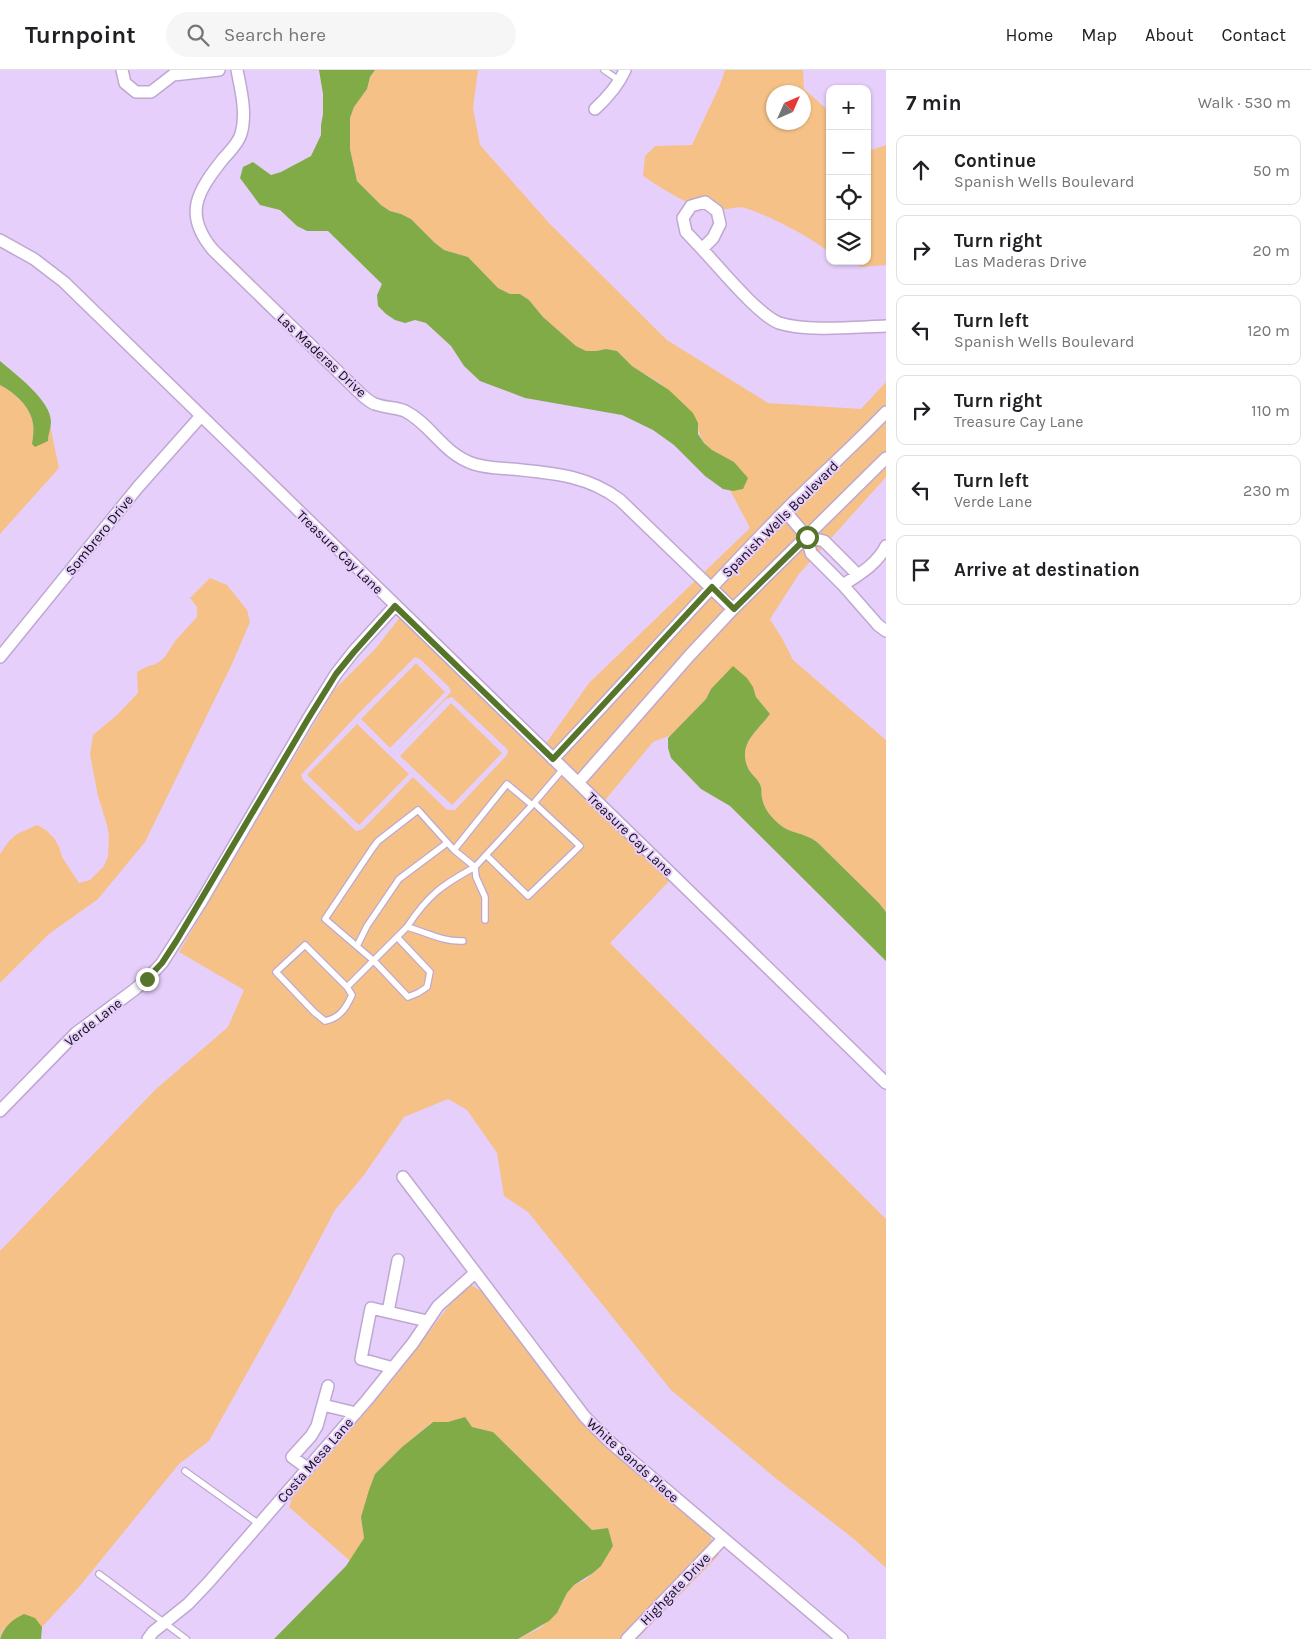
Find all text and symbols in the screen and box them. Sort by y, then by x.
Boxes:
search box [166,12,516,57]
text: Turnpoint [25,21,136,49]
icon: search [184,21,212,49]
text: Search here [224,24,326,46]
text: Home [1005,24,1053,46]
text: Map [1081,24,1117,46]
text: About [1145,24,1194,46]
text: Contact [1222,24,1286,46]
north arrow [766,85,811,130]
map controls [826,85,871,265]
button: + [826,85,871,130]
text: 7 min [906,91,962,115]
text: Walk · 530 m [1198,93,1291,112]
button: − [826,130,871,175]
text: Continue [954,150,1036,172]
icon: ahead [907,156,935,184]
text: 50 m [1253,161,1290,180]
text: Spanish Wells Boulevard [954,172,1134,191]
button: locate [826,175,871,220]
button: layers [826,220,871,265]
text: Turn right [954,230,1043,252]
icon: right [907,236,935,264]
text: 20 m [1252,241,1290,260]
text: Las Maderas Drive [954,252,1087,271]
street label: Las Maderas Drive [273,310,370,401]
text: Turn left [954,310,1029,332]
icon: left [907,316,935,344]
text: 120 m [1247,321,1290,340]
text: Spanish Wells Boulevard [954,332,1134,351]
text: Turn right [954,390,1043,412]
icon: right [907,396,935,424]
text: 110 m [1251,401,1290,420]
text: Treasure Cay Lane [954,412,1084,431]
street label: Spanish Wells Boulevard [719,458,842,581]
text: Turn left [954,470,1029,492]
icon: left [907,476,935,504]
text: 230 m [1243,481,1290,500]
street label: Sombrero Drive [62,492,137,579]
text: Verde Lane [954,492,1032,511]
street label: Treasure Cay Lane [293,507,386,598]
route start [796,526,819,549]
icon: arrive [907,556,935,584]
text: Arrive at destination [954,559,1140,581]
street label: Treasure Cay Lane [583,789,676,880]
route end [136,968,159,991]
street label: Verde Lane [61,995,125,1050]
street label: Costa Mesa Lane [274,1414,357,1506]
street label: White Sands Place [583,1414,682,1506]
street label: Highgate Drive [637,1550,714,1629]

